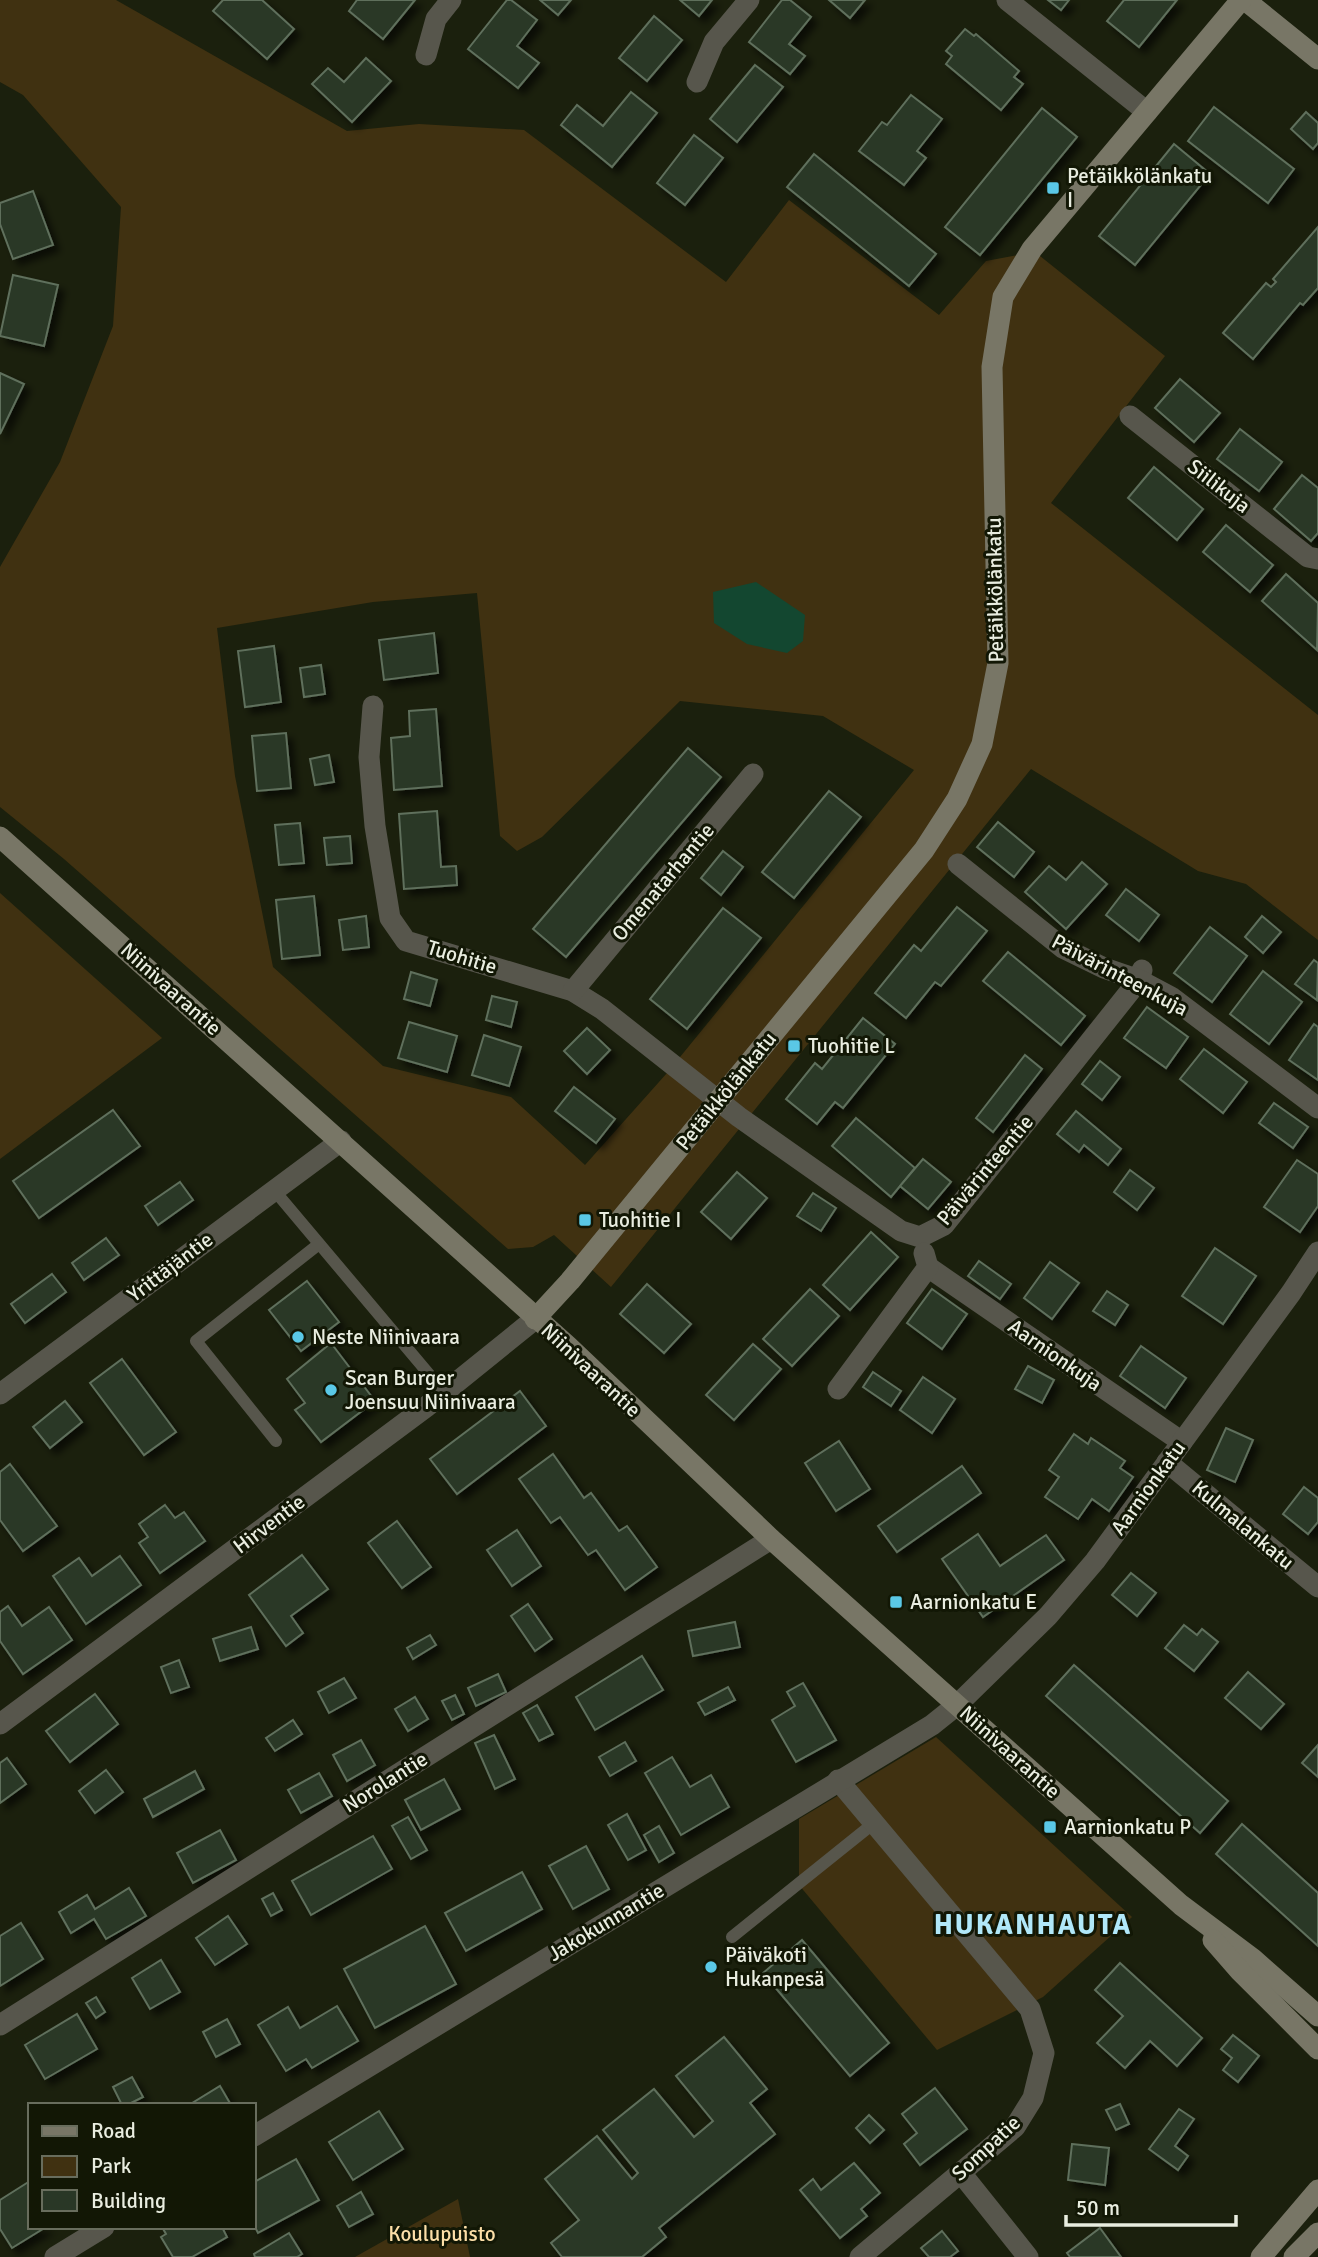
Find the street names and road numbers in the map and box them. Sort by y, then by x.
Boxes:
street label: Siilikuja [1182,453,1256,519]
street label: Petäikkölänkatu [981,517,1009,663]
street label: Omenatarhantie [606,818,720,946]
street label: Päivärinteenkuja [1047,928,1193,1022]
street label: Tuohitie [424,934,500,980]
street label: Niinivaarantie [115,937,227,1041]
street label: Petäikkölänkatu [670,1026,782,1156]
street label: Päivärinteentie [931,1109,1039,1231]
street label: Yrittäjäntie [122,1226,218,1308]
street label: Aarnionkuja [1003,1313,1107,1397]
street label: Niinivaarantie [536,1317,646,1423]
street label: Aarnionkatu [1105,1436,1191,1540]
street label: Kulmalankatu [1187,1475,1299,1575]
street label: Hirventie [228,1489,310,1559]
street label: Niinivaarantie [954,1700,1066,1804]
street label: Norolantie [338,1746,432,1818]
street label: Jakokunnantie [543,1877,669,1967]
street label: Sompatie [946,2110,1026,2186]

